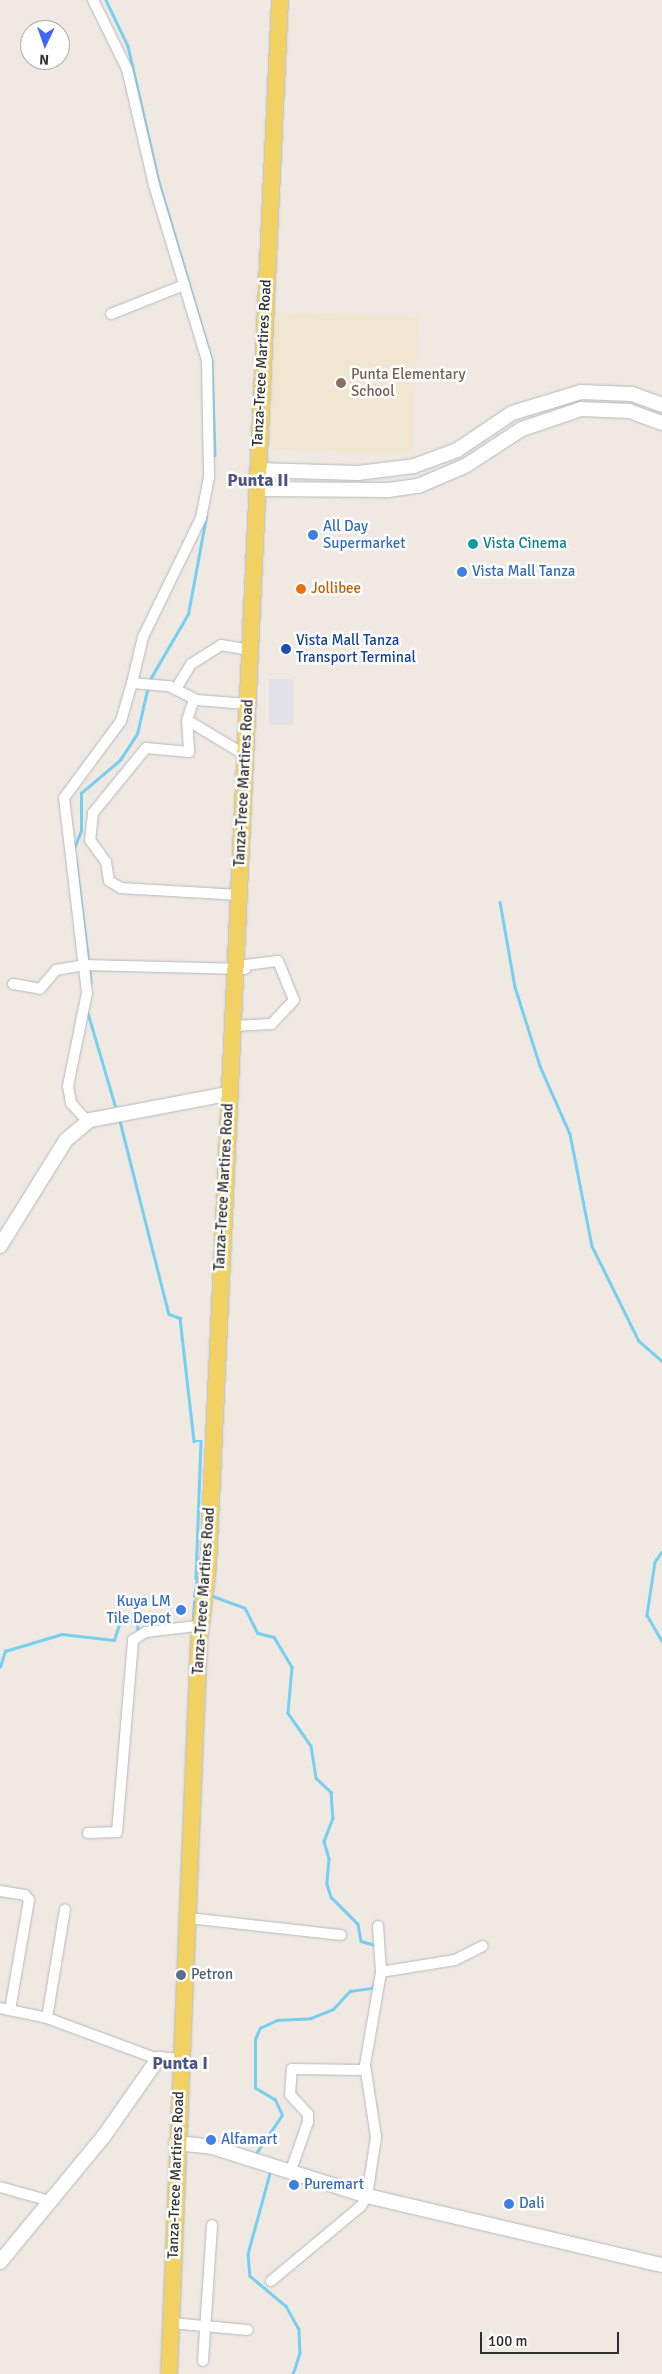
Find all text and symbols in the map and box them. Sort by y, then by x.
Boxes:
north arrow [20,20,70,70]
text: N [39,51,50,68]
street label: Tanza-Trece Martires Road [249,279,275,447]
place label: Punta Elementary School [351,365,466,400]
marker: Punta Elementary School [335,377,347,389]
district label: Punta II [227,469,289,491]
place label: All Day Supermarket [323,517,406,552]
marker: All Day Supermarket [307,529,319,541]
place label: Vista Cinema [483,535,567,553]
marker: Vista Cinema [467,538,479,550]
place label: Vista Mall Tanza [472,563,575,581]
marker: Vista Mall Tanza [456,566,468,578]
place label: Jollibee [311,580,361,598]
marker: Jollibee [295,583,307,595]
place label: Vista Mall Tanza Transport Terminal [296,631,416,666]
marker: Vista Mall Tanza Transport Terminal [280,643,292,655]
street label: Tanza-Trece Martires Road [231,699,257,867]
street label: Tanza-Trece Martires Road [211,1103,237,1271]
street label: Tanza-Trece Martires Road [189,1507,219,1675]
place label: Kuya LM Tile Depot [106,1592,171,1627]
marker: Kuya LM Tile Depot [175,1604,187,1616]
place label: Petron [191,1966,233,1984]
marker: Petron [175,1969,187,1981]
district label: Punta I [152,2052,208,2074]
street label: Tanza-Trece Martires Road [164,2091,188,2259]
place label: Alfamart [221,2131,278,2149]
marker: Alfamart [205,2134,217,2146]
place label: Puremart [304,2176,364,2194]
marker: Puremart [288,2179,300,2191]
place label: Dali [519,2195,545,2213]
marker: Dali [503,2198,515,2210]
scale bar [482,2322,621,2354]
text: 100 m [488,2332,528,2350]

